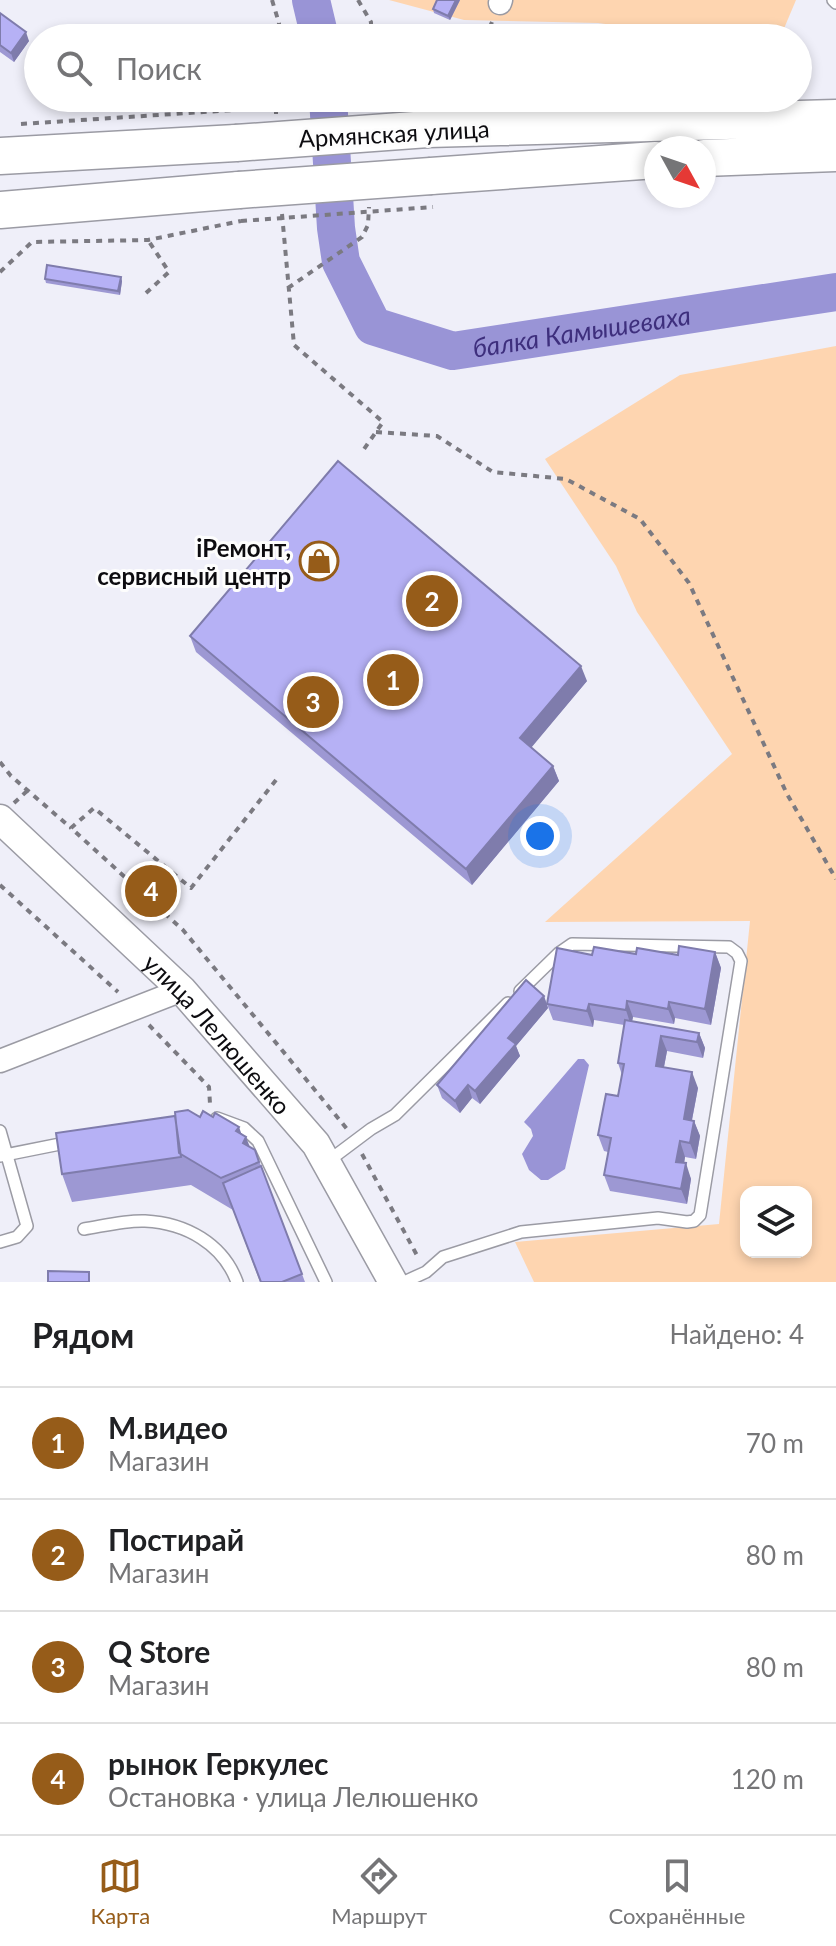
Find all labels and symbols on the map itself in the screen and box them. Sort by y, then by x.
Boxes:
street label: Армянская улица [298,114,490,152]
north arrow [644,136,716,208]
water label: балка Камышеваха [470,299,693,364]
place label: iРемонт, сервисный центр [97,533,291,590]
shop icon: iРемонт, сервисный центр [298,540,340,582]
pin: 2 [406,571,458,631]
pin: 1 [367,650,419,710]
pin: 3 [287,672,339,732]
your location [520,816,560,856]
pin: 4 [125,861,177,921]
street label: улица Лелюшенко [138,947,297,1120]

